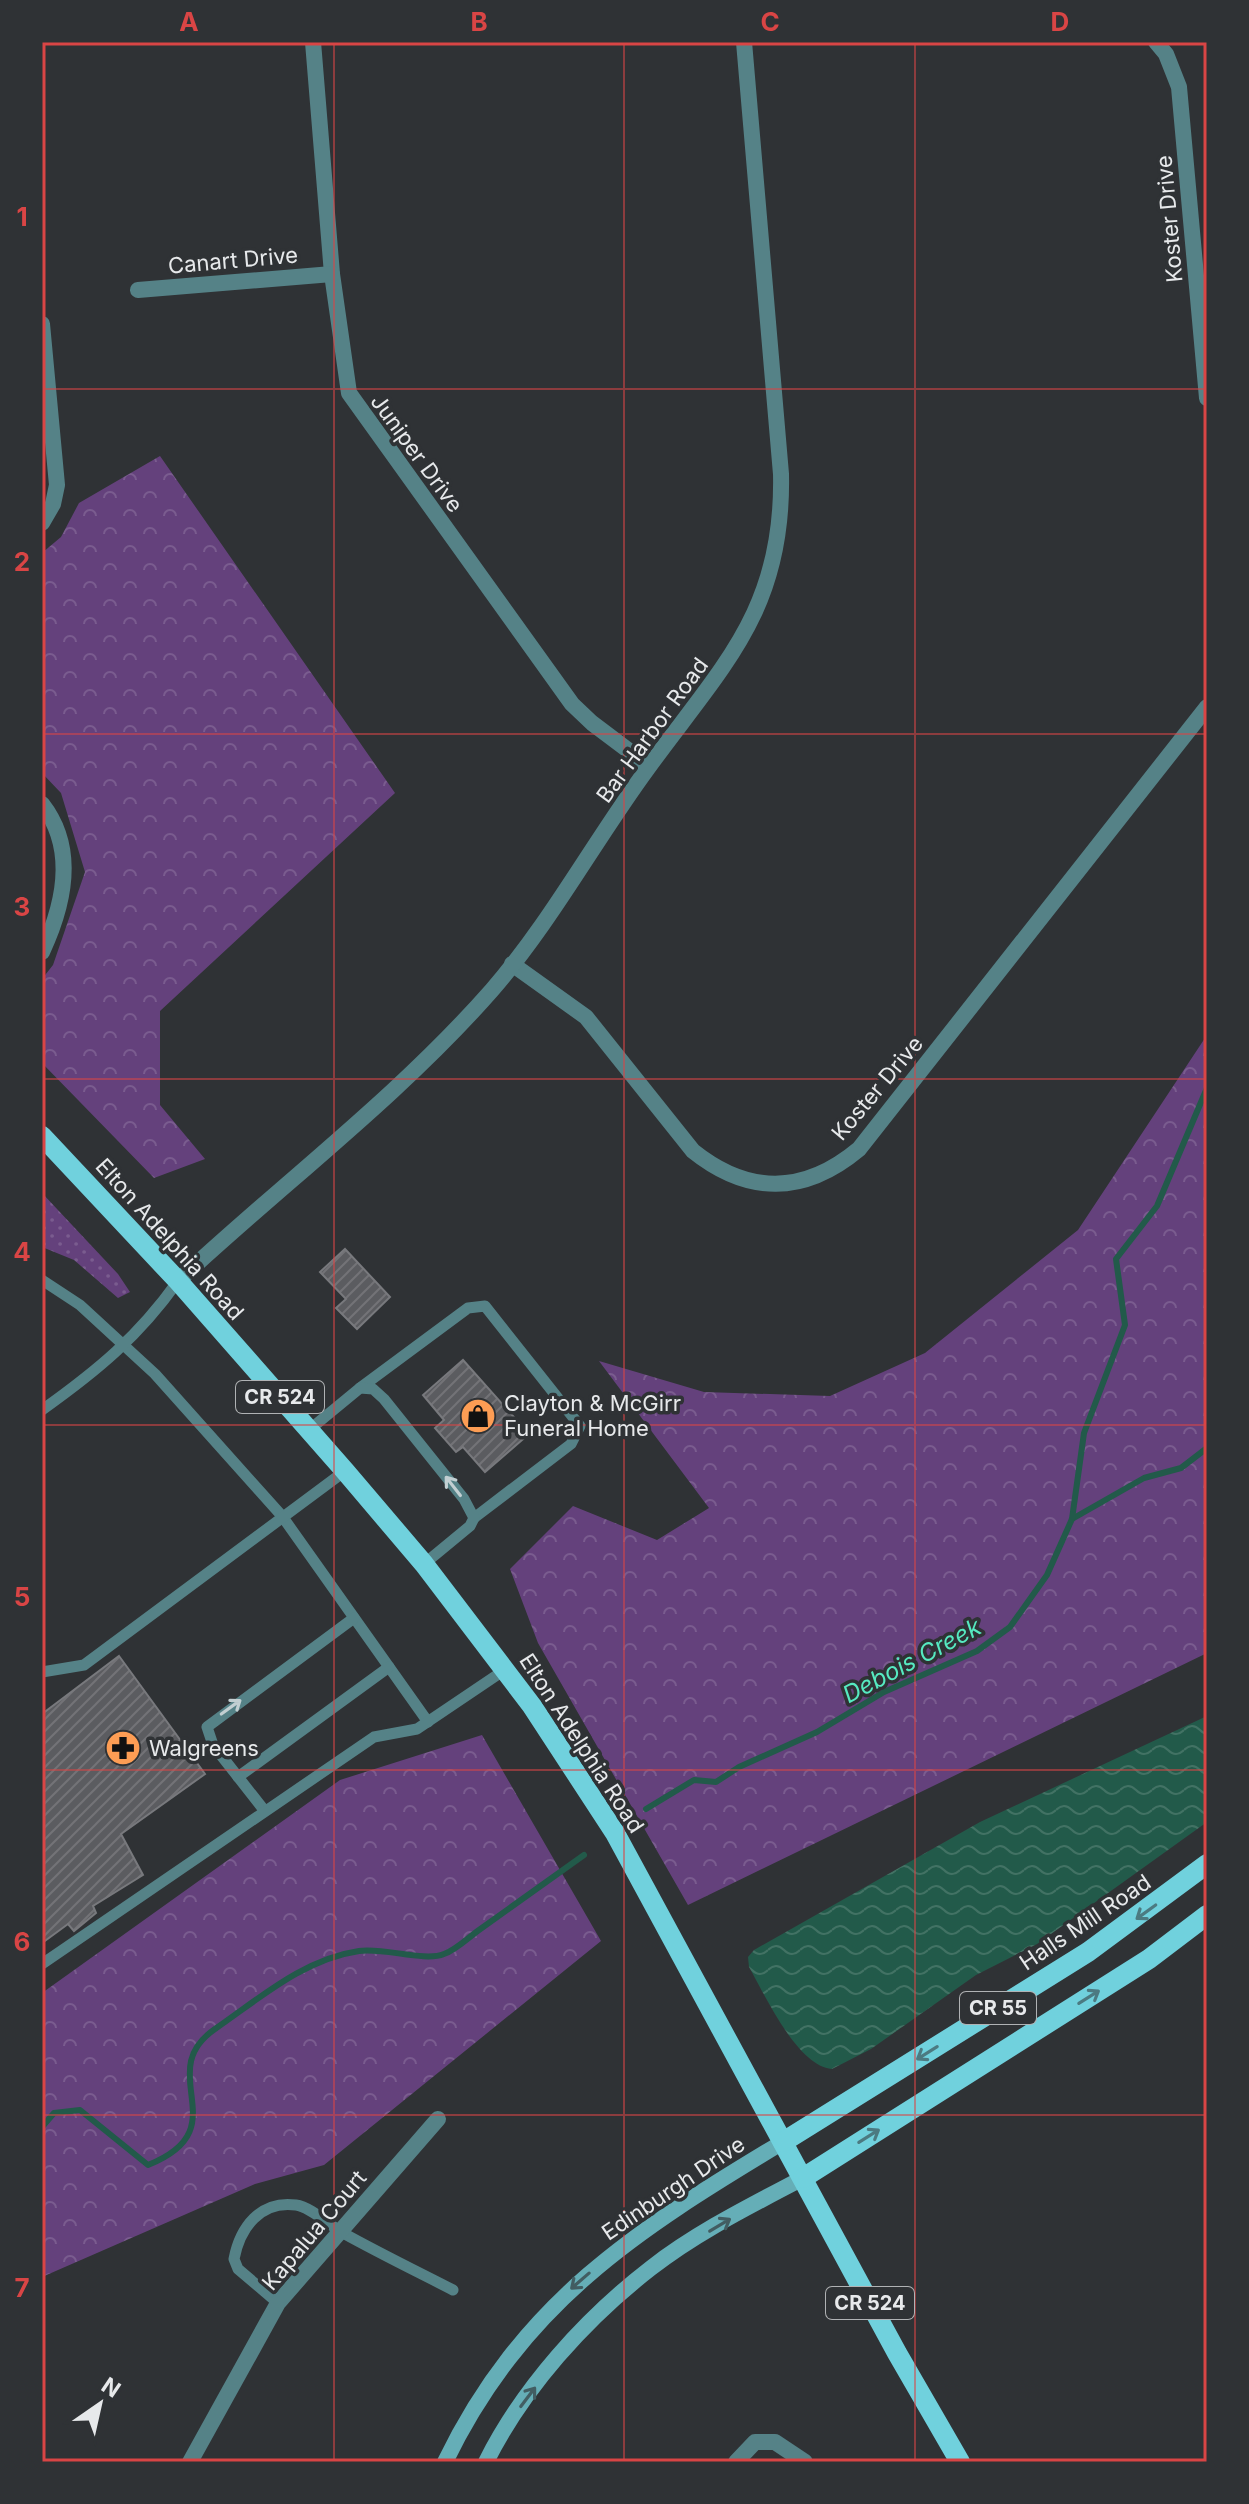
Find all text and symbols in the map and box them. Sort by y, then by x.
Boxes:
text: A [179,6,199,37]
text: B [470,6,488,37]
text: C [760,6,780,37]
text: D [1051,6,1069,37]
street label: Koster Drive [1150,154,1188,284]
text: 1 [16,201,28,232]
street label: Canart Drive [167,241,299,279]
street label: Juniper Drive [366,389,468,517]
text: 2 [14,546,30,577]
street label: Bar Harbor Road [591,652,713,808]
text: 3 [14,891,30,922]
street label: Koster Drive [826,1031,928,1145]
street label: Elton Adelphia Road [91,1153,249,1325]
text: 4 [13,1236,31,1267]
road number: CR 524 [236,1381,324,1413]
place label: Clayton & McGirr Funeral Home [504,1390,681,1441]
shop icon: Clayton & McGirr Funeral Home [459,1397,497,1435]
one-way arrow [445,1476,462,1497]
text: 5 [14,1581,30,1612]
water label: Debois Creek [838,1612,987,1709]
street label: Elton Adelphia Road [514,1649,650,1837]
one-way arrow [220,1699,241,1716]
pharmacy icon: Walgreens [104,1729,142,1767]
place label: Walgreens [149,1735,259,1761]
street label: Halls Mill Road [1015,1869,1155,1975]
one-way arrow [1135,1904,1157,1920]
text: 6 [14,1926,30,1957]
one-way arrow [1077,1988,1100,2004]
road number: CR 55 [960,1992,1036,2024]
one-way arrow [916,2045,939,2061]
one-way arrow [857,2128,880,2144]
street label: Edinburgh Drive [597,2131,749,2245]
street label: Kapalua Court [256,2165,372,2295]
one-way arrow [708,2216,731,2232]
one-way arrow [570,2271,590,2289]
text: 7 [14,2272,30,2303]
road number: CR 524 [826,2287,914,2319]
north arrow [60,2364,140,2444]
text: N [97,2372,125,2403]
one-way arrow [520,2386,536,2408]

